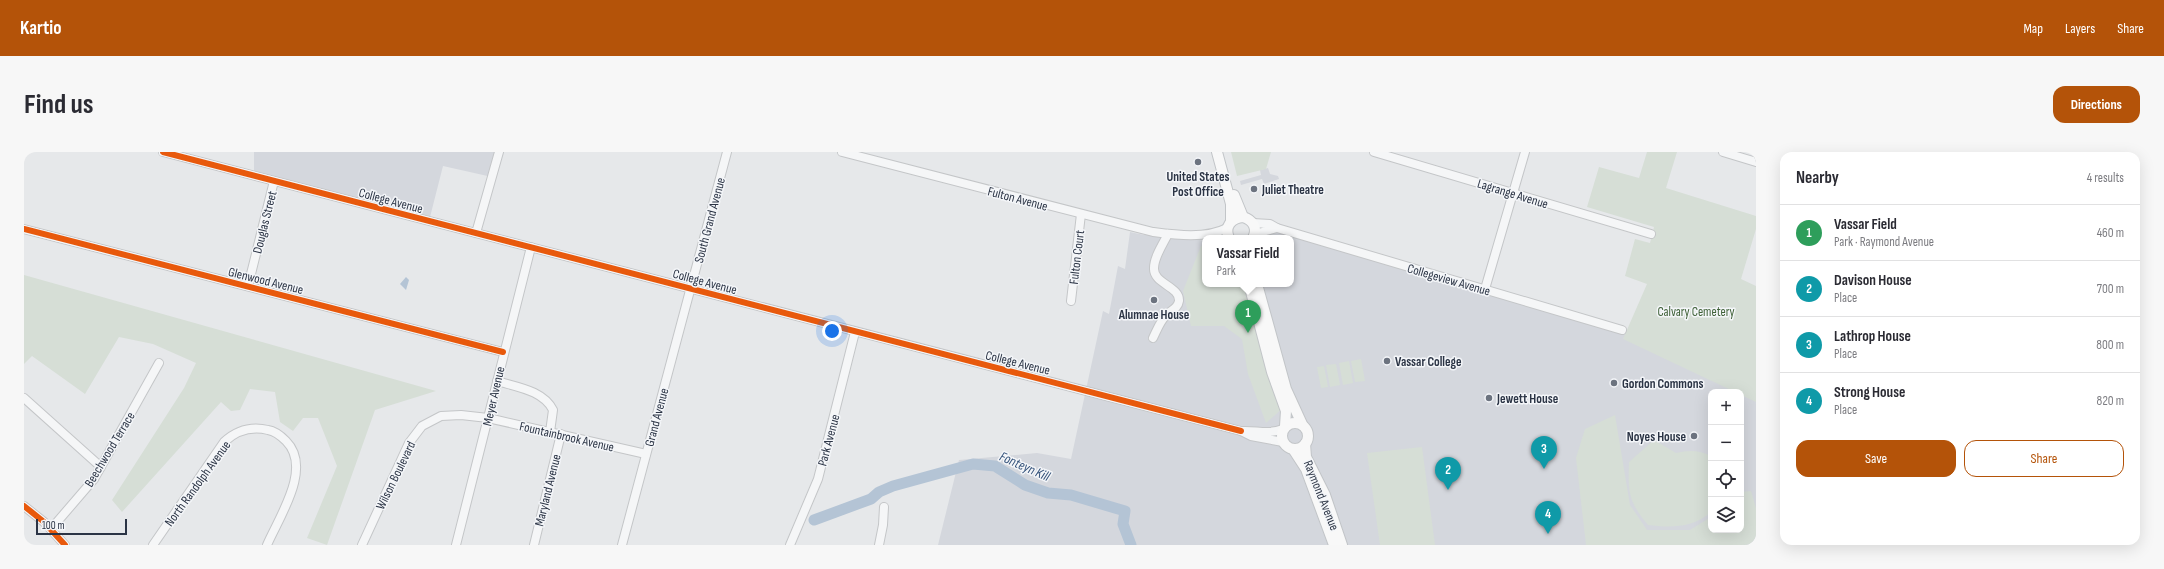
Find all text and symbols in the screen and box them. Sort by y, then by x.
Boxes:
text: Kartio [20,17,62,40]
text: Map [2023,20,2043,37]
text: Layers [2065,20,2095,37]
text: Share [2117,20,2144,37]
button: Directions [2053,86,2140,123]
text: Find us [24,88,93,121]
marker: United States Post Office [1193,157,1203,167]
text: Nearby [1796,168,1839,188]
place label: United States Post Office [1167,169,1229,200]
text: 4 results [2087,170,2124,186]
street label: South Grand Avenue [691,176,729,265]
street label: Lagrange Avenue [1475,176,1550,212]
place label: Juliet Theatre [1261,182,1324,198]
street label: Fulton Avenue [986,183,1049,215]
marker: Juliet Theatre [1249,184,1259,194]
street label: College Avenue [357,185,425,217]
street label: Douglas Street [249,189,280,255]
text: Vassar Field [1834,215,1897,234]
text: 1 [1806,225,1812,241]
text: 460 m [2097,225,2124,241]
street label: Fulton Court [1066,229,1088,285]
text: Park · Raymond Avenue [1834,234,1934,250]
popup [1202,235,1294,287]
text: Vassar Field [1217,244,1279,263]
street label: Collegeview Avenue [1405,260,1492,299]
text: Park [1217,263,1236,279]
street label: Glenwood Avenue [226,264,305,298]
street label: College Avenue [671,266,739,298]
text: Davison House [1834,271,1912,290]
text: 2 [1806,281,1812,297]
text: 700 m [2097,281,2124,297]
text: Place [1834,290,1857,306]
marker: Alumnae House [1149,295,1159,305]
pin: 1 [1235,300,1261,333]
park label: Calvary Cemetery [1657,304,1735,320]
place label: Alumnae House [1118,307,1190,323]
your location [822,321,842,341]
text: Lathrop House [1834,327,1911,346]
text: 3 [1806,337,1812,353]
text: 800 m [2096,337,2124,353]
text: Place [1834,346,1857,362]
street label: College Avenue [984,347,1052,379]
place label: Vassar College [1395,354,1462,370]
marker: Vassar College [1382,356,1392,366]
street label: Meyer Avenue [479,365,509,428]
place label: Gordon Commons [1622,376,1703,392]
marker: Gordon Commons [1609,378,1619,388]
text: Strong House [1834,383,1905,402]
street label: Grand Avenue [641,386,672,448]
map controls [1708,389,1744,533]
button: + [1708,389,1744,425]
place label: Jewett House [1496,391,1559,407]
marker: Jewett House [1484,393,1494,403]
text: 4 [1806,393,1812,409]
text: 820 m [2097,393,2124,409]
text: Place [1834,402,1857,418]
street label: Beechwood Terrace [81,409,139,490]
street label: Park Avenue [814,413,844,468]
street label: Fountainbrook Avenue [518,418,616,456]
button: − [1708,425,1744,461]
place label: Noyes House [1627,429,1686,445]
marker: Noyes House [1689,431,1699,441]
pin: 3 [1531,436,1557,469]
street label: North Randolph Avenue [161,438,234,530]
street label: Wilson Boulevard [372,439,419,512]
button: Save [1796,440,1956,477]
button: Share [1964,440,2124,477]
water label: Fonteyn Kill [997,448,1053,485]
street label: Maryland Avenue [531,452,565,528]
pin: 2 [1435,457,1461,490]
street label: Raymond Avenue [1300,458,1342,533]
button: locate [1708,461,1744,497]
button: layers [1708,497,1744,533]
pin: 4 [1535,501,1561,534]
scale bar [36,517,127,536]
text: 100 m [42,519,64,532]

